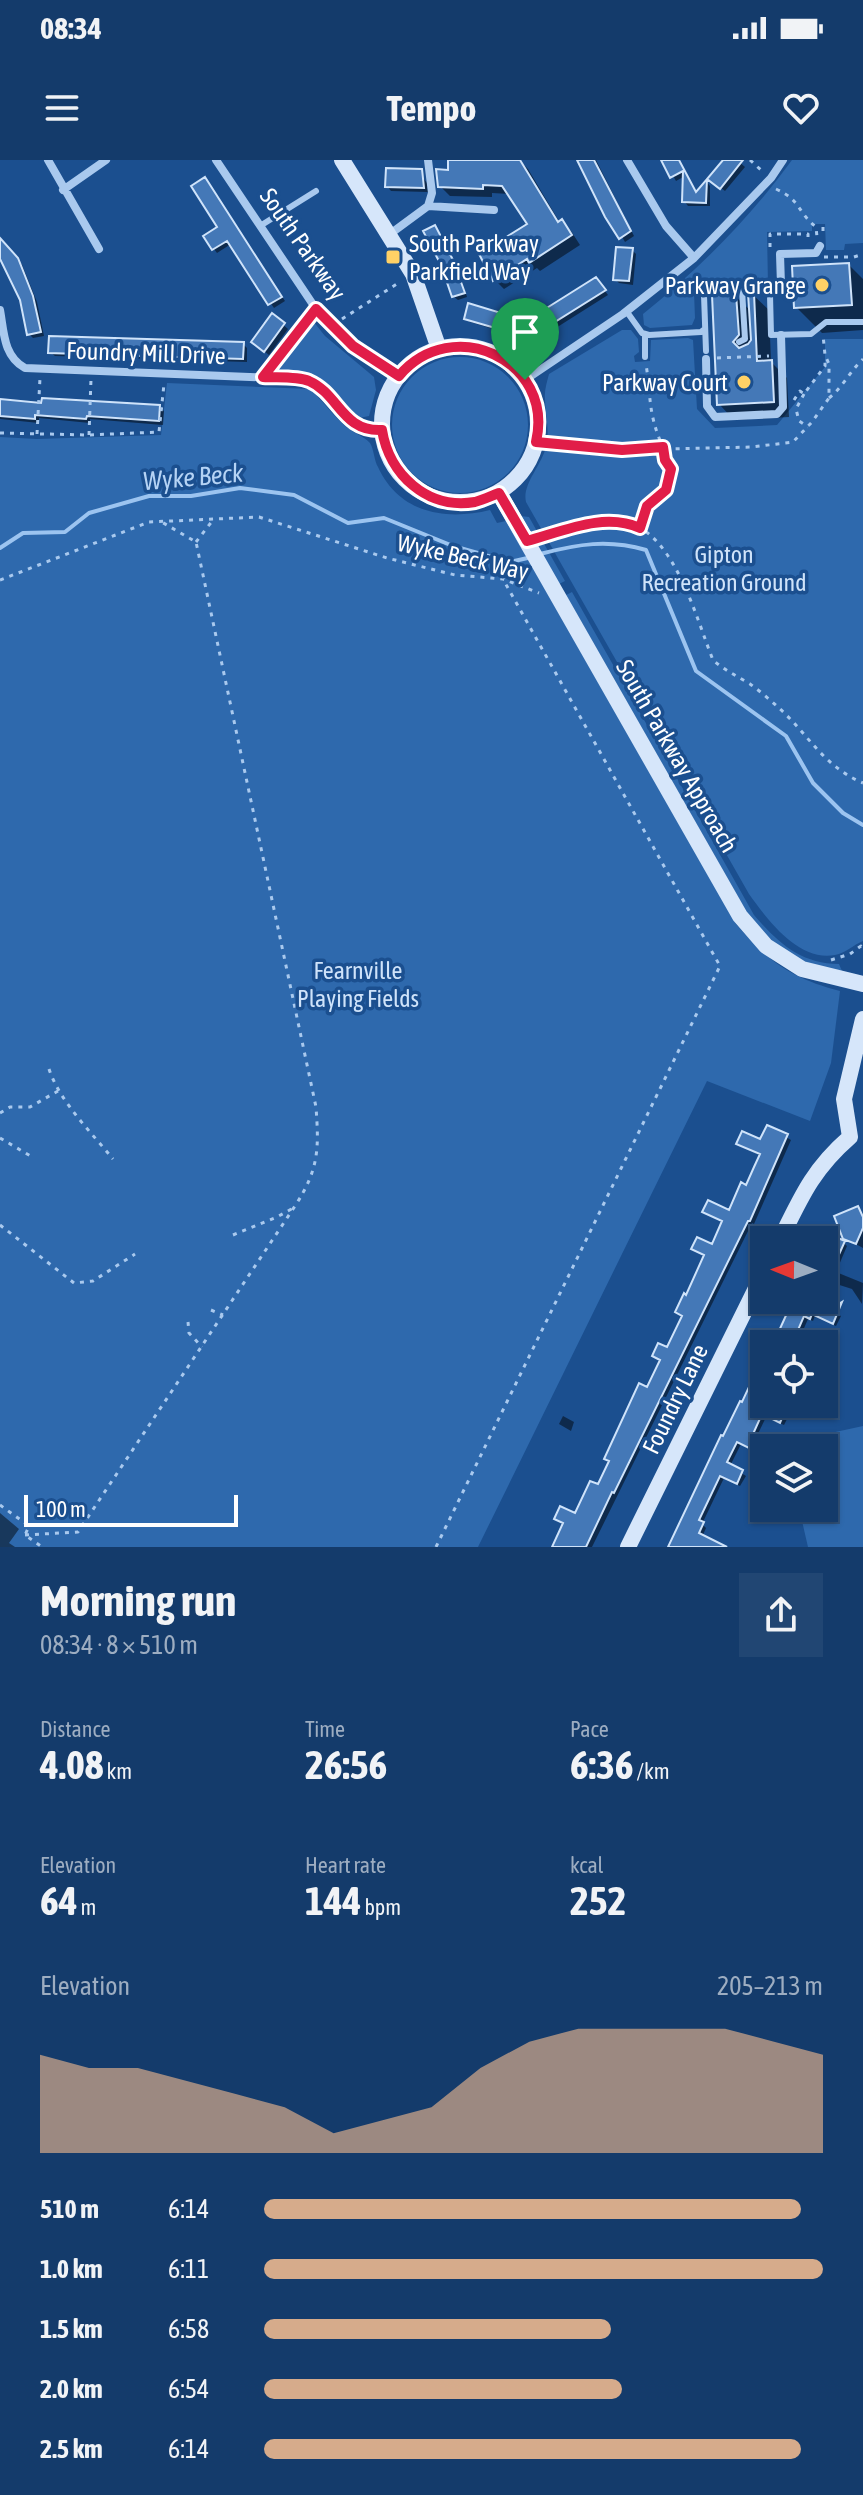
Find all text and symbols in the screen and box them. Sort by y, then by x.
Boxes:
text: 08:34 [40,11,102,45]
icon: menu [40,86,84,130]
icon: heart [779,86,823,130]
text: Tempo [387,87,476,129]
street label: South Parkway [255,183,351,305]
place label: South Parkway Parkfield Way [409,230,539,285]
marker: South Parkway Parkfield Way [384,248,402,266]
place label: Parkway Grange [665,272,806,299]
marker: Parkway Grange [813,276,831,294]
pin [491,298,559,380]
icon: arrive [503,310,547,354]
street label: Foundry Mill Drive [66,337,226,369]
place label: Parkway Court [602,369,728,396]
marker: Parkway Court [735,373,753,391]
water label: Wyke Beck [142,458,245,496]
street label: Wyke Beck Way [395,529,532,585]
park label: Gipton Recreation Ground [641,541,807,596]
street label: South Parkway Approach [611,655,743,857]
park label: Fearnville Playing Fields [297,957,419,1012]
north arrow [750,1226,838,1314]
map controls [750,1226,838,1522]
button: locate [750,1330,838,1418]
street label: Foundry Lane [637,1340,713,1458]
button: layers [750,1434,838,1522]
scale bar [24,1491,238,1527]
text: 100 m [36,1496,86,1522]
button: share [739,1573,823,1657]
text: Morning run [40,1575,236,1625]
text: 08:34 · 8 × 510 m [40,1630,198,1660]
text: Distance [40,1716,111,1742]
text: Time [305,1716,345,1742]
text: Pace [570,1716,609,1742]
text: 4.08 [40,1742,104,1787]
text: 26:56 [305,1742,387,1787]
text: 6:36 [570,1742,634,1787]
text: km [104,1758,132,1784]
text: /km [634,1758,670,1784]
text: Elevation [40,1852,116,1878]
text: Heart rate [305,1852,386,1878]
text: kcal [570,1852,603,1878]
text: 64 [40,1878,78,1923]
text: 144 [305,1878,361,1923]
text: 252 [570,1878,626,1923]
text: m [78,1894,96,1920]
text: bpm [361,1894,401,1920]
text: Elevation [40,1971,130,2001]
text: 205–213 m [717,1971,823,2001]
text: 510 m [40,2194,99,2224]
text: 6:14 [168,2194,209,2224]
text: 1.0 km [40,2254,103,2284]
text: 6:11 [168,2254,209,2284]
text: 1.5 km [40,2314,103,2344]
text: 6:58 [168,2314,209,2344]
text: 2.0 km [40,2374,103,2404]
text: 6:54 [168,2374,209,2404]
text: 2.5 km [40,2434,103,2464]
text: 6:14 [168,2434,209,2464]

